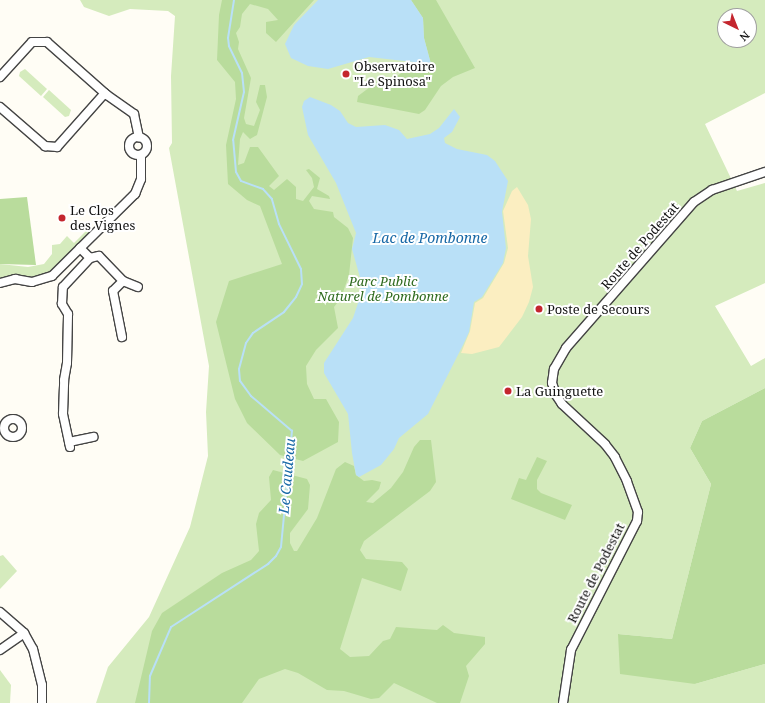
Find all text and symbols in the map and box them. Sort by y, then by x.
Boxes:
north arrow [717,8,757,48]
text: N [737,28,753,45]
place label: Observatoire "Le Spinosa" [354,59,435,90]
marker: Observatoire "Le Spinosa" [341,69,351,79]
street label: Route de Podestat [598,199,682,293]
place label: Le Clos des Vignes [70,203,135,234]
marker: Le Clos des Vignes [57,213,67,223]
water label: Lac de Pombonne [373,230,487,246]
park label: Parc Public Naturel de Pombonne [318,274,448,305]
place label: Poste de Secours [547,301,650,317]
marker: Poste de Secours [534,304,544,314]
place label: La Guinguette [516,383,603,399]
marker: La Guinguette [503,386,513,396]
water label: Le Caudeau [275,437,299,515]
street label: Route de Podestat [564,520,628,626]

